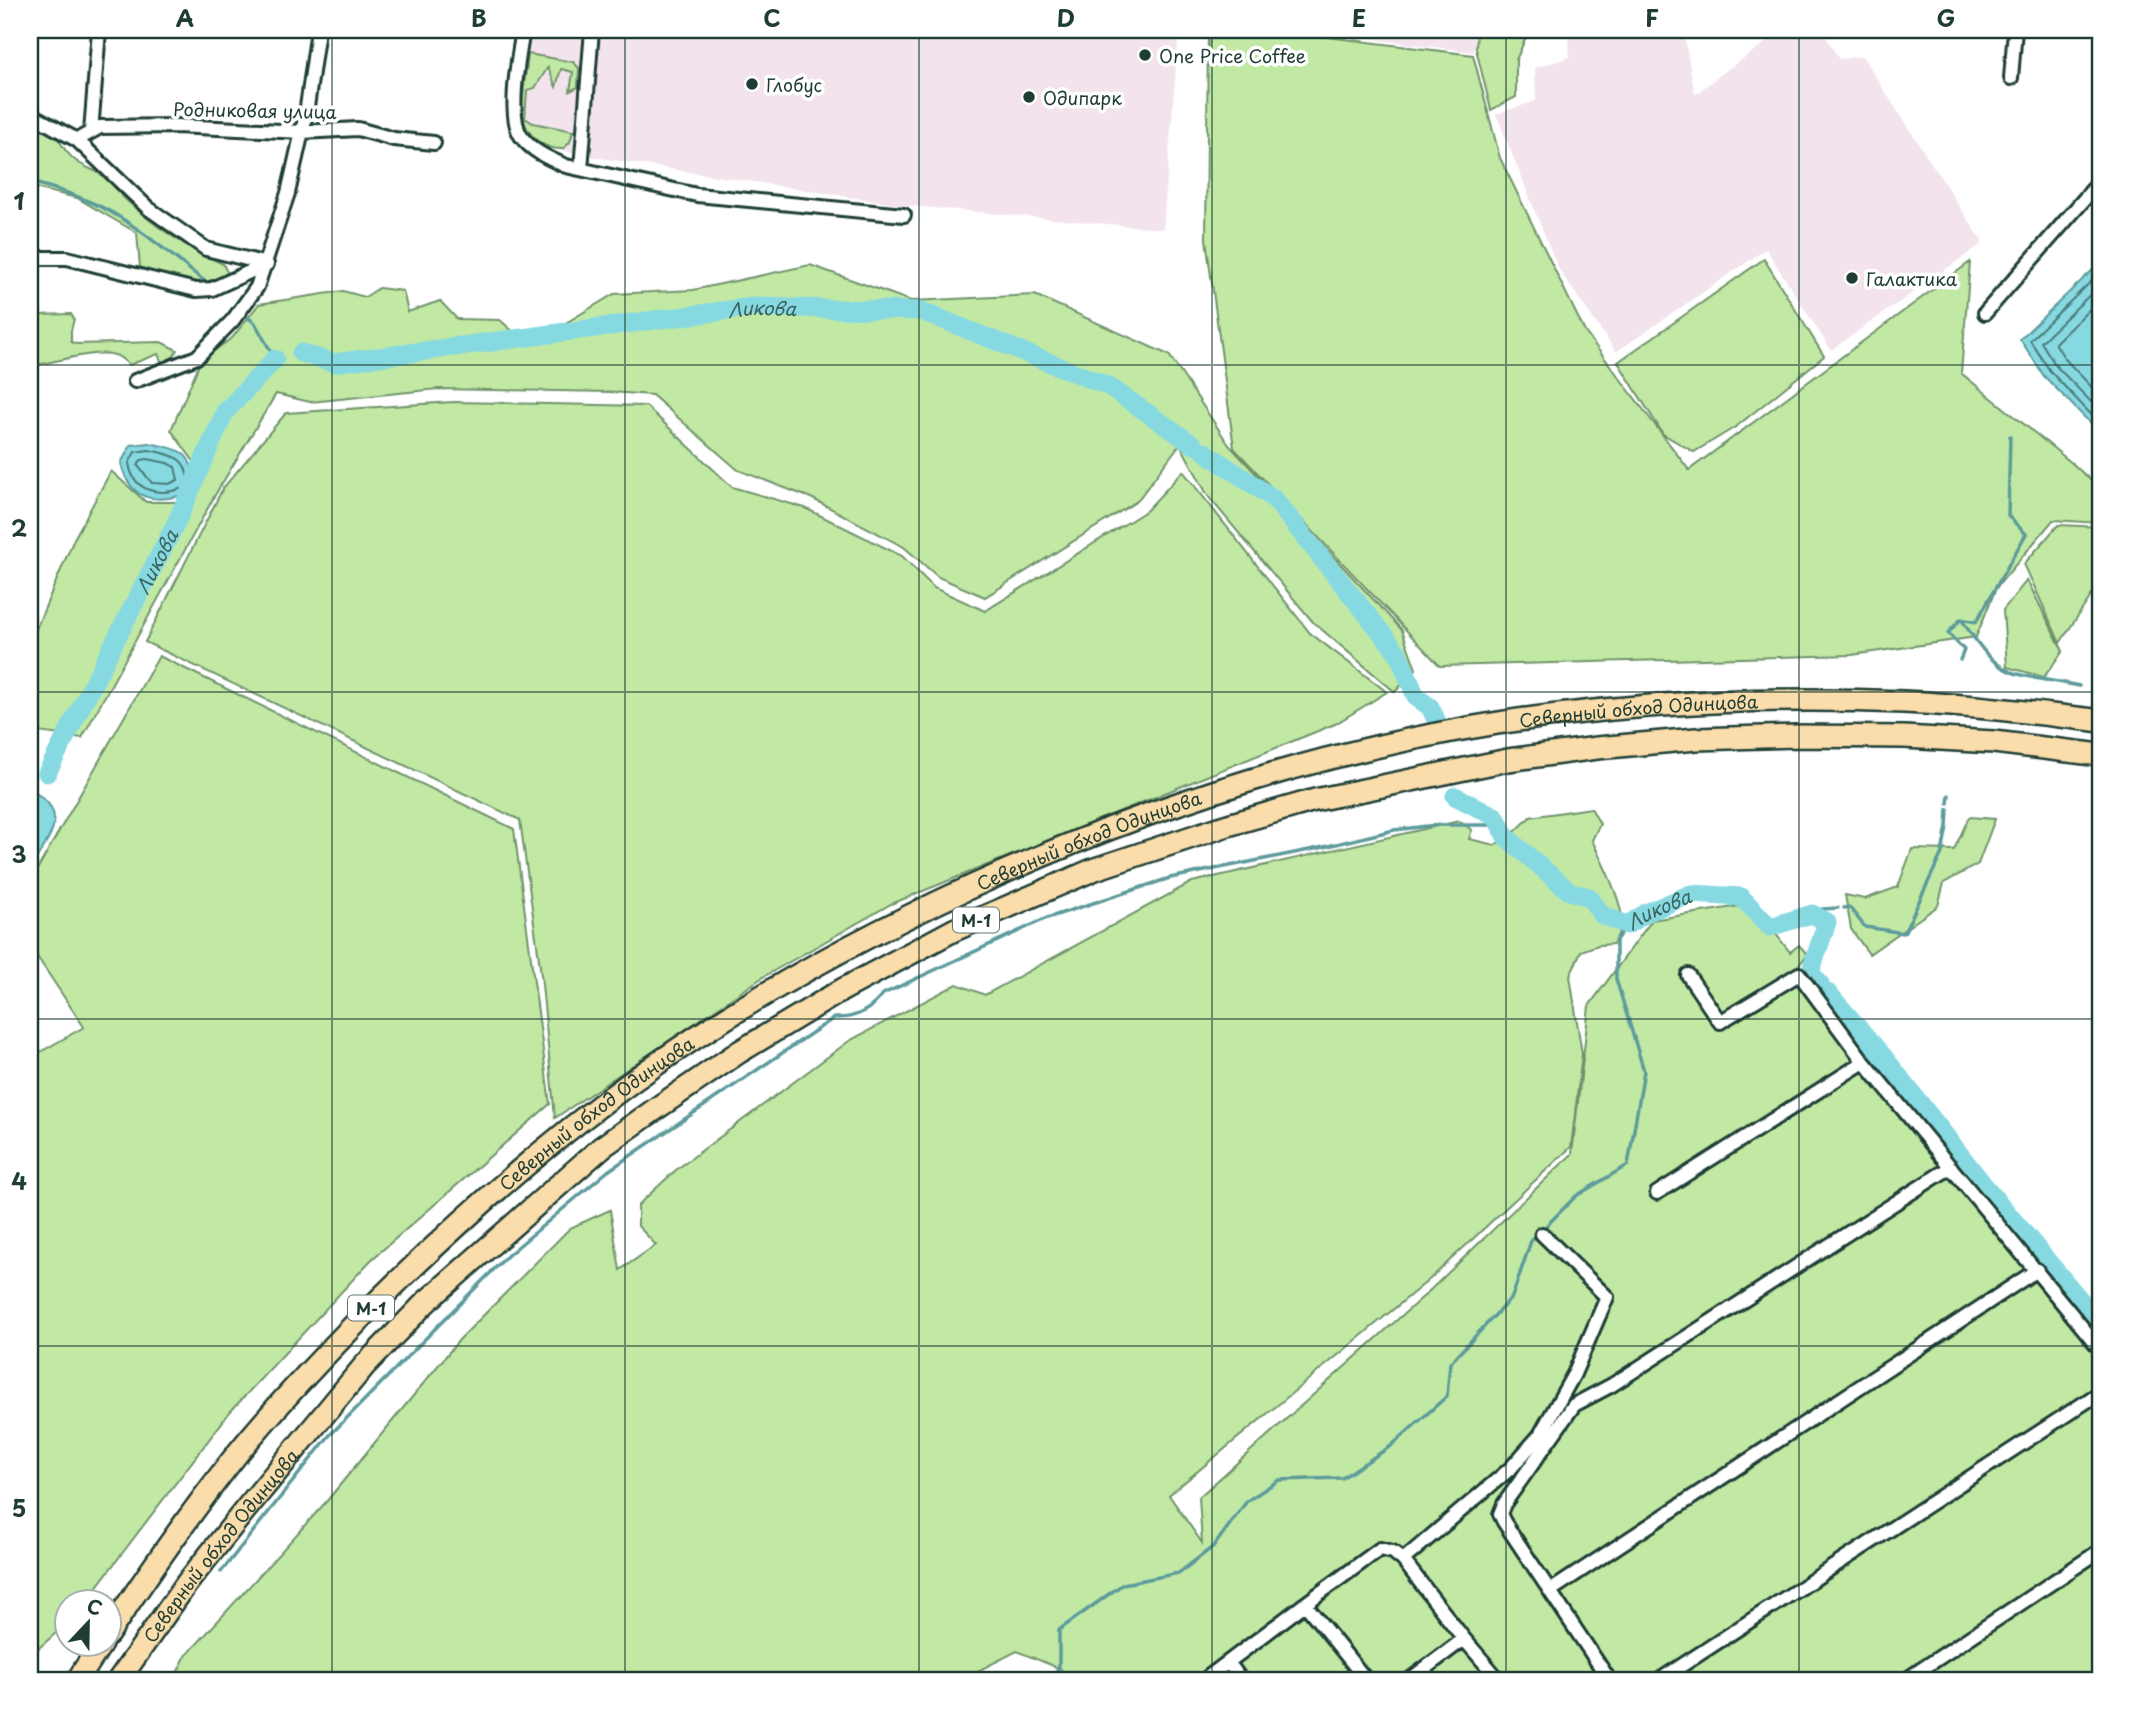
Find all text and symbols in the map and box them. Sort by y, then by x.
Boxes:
text: A [176,0,194,35]
text: B [471,0,487,35]
text: C [763,0,781,35]
text: D [1057,0,1075,35]
text: E [1352,0,1366,35]
text: F [1645,0,1659,35]
text: G [1937,0,1955,35]
place label: One Price Coffee [1159,42,1306,69]
marker: One Price Coffee [1137,47,1153,63]
place label: Глобус [766,71,822,98]
marker: Глобус [744,76,760,92]
place label: Одипарк [1043,84,1122,111]
marker: Одипарк [1021,89,1037,105]
street label: Родниковая улица [173,95,338,125]
text: 1 [14,183,25,218]
place label: Галактика [1866,265,1958,292]
marker: Галактика [1844,270,1860,286]
water label: Ликова [726,293,798,324]
text: 2 [11,510,27,545]
water label: Ликова [128,523,185,598]
street label: Северный обход Одинцова [1517,687,1759,733]
street label: Северный обход Одинцова [972,783,1205,896]
text: 3 [11,836,27,871]
water label: Ликова [1621,881,1696,936]
road number: М-1 [953,908,999,932]
street label: Северный обход Одинцова [492,1029,699,1196]
text: 4 [11,1163,27,1198]
road number: М-1 [348,1296,394,1320]
street label: Северный обход Одинцова [136,1442,305,1648]
text: 5 [12,1490,26,1525]
north arrow [52,1588,122,1658]
text: С [83,1591,107,1622]

